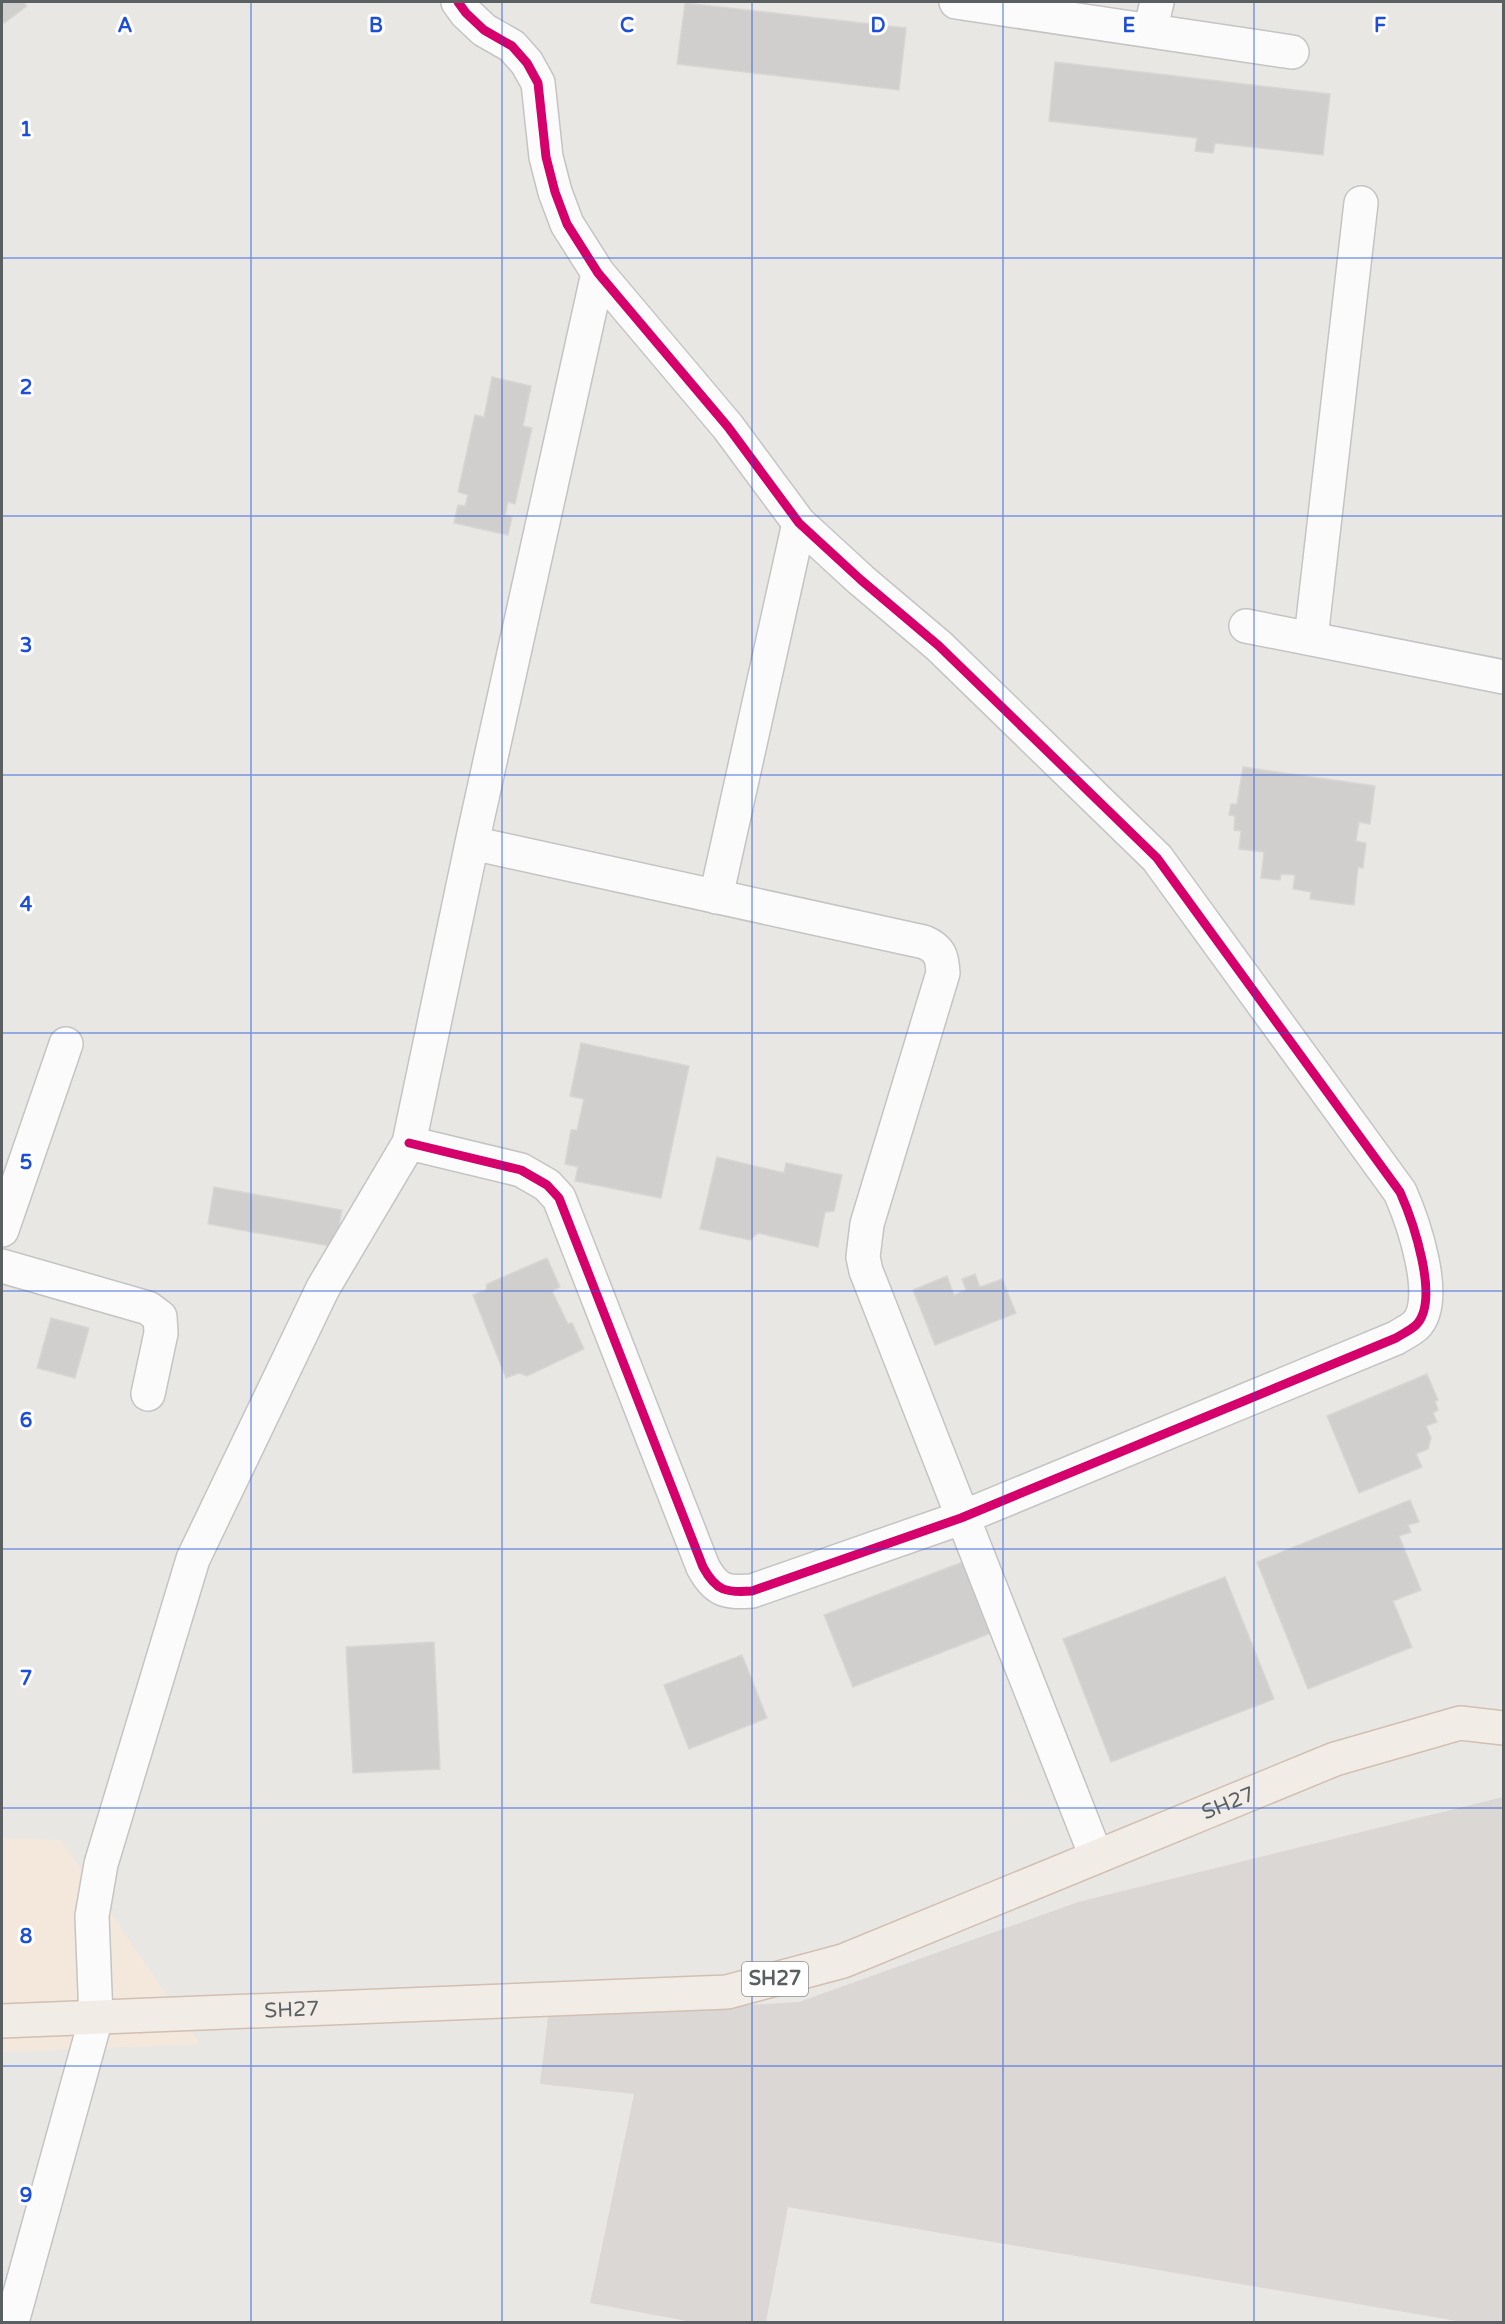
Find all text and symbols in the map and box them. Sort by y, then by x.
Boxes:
text: A [118,14,133,38]
text: B [369,14,383,38]
text: C [620,14,634,38]
text: D [870,14,886,38]
text: E [1123,14,1136,38]
text: F [1374,14,1386,38]
text: 1 [20,118,32,142]
text: 2 [20,376,32,400]
text: 3 [20,634,32,658]
text: 4 [20,893,33,917]
text: 5 [20,1151,32,1175]
text: 6 [20,1409,32,1433]
text: 7 [20,1667,32,1691]
street label: SH27 [1198,1781,1258,1825]
text: 8 [20,1925,32,1949]
road number: SH27 [742,1962,808,1996]
street label: SH27 [264,1996,320,2023]
text: 9 [20,2184,32,2208]

